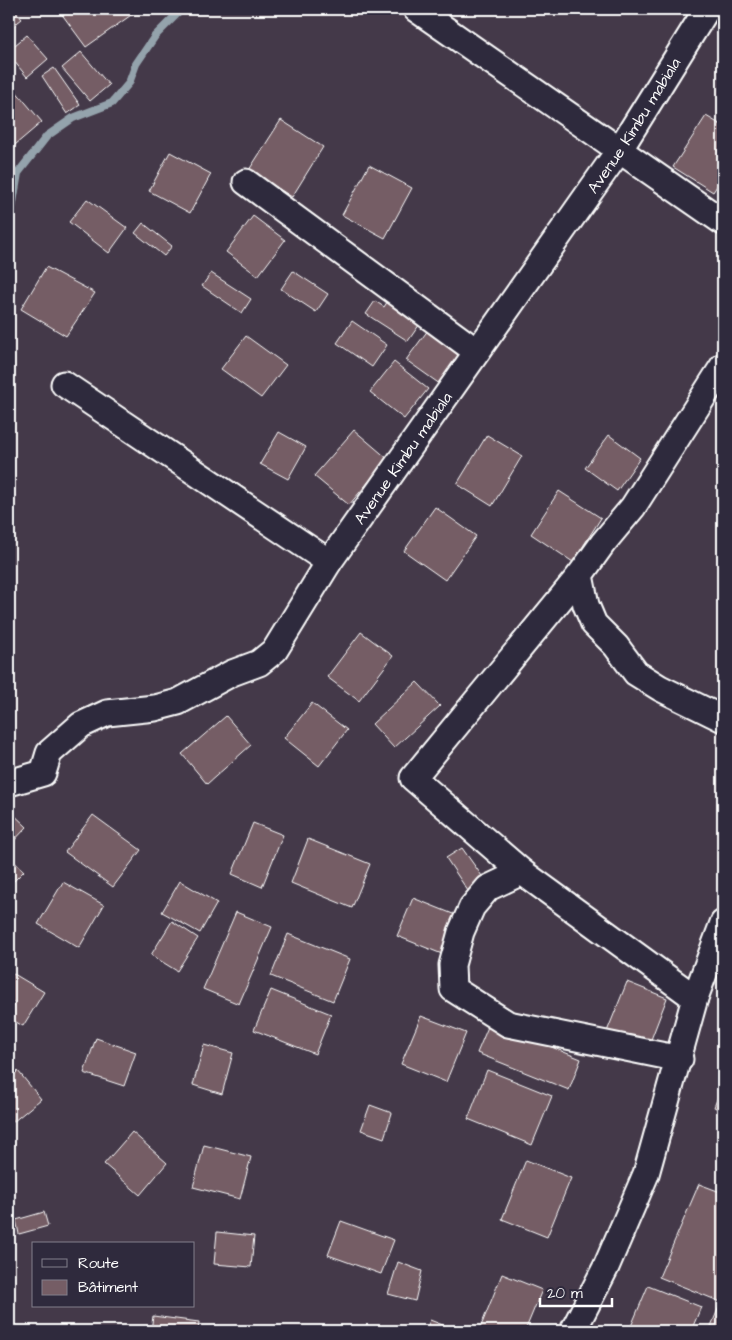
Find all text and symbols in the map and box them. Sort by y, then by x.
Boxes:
street label: Avenue Kimbu mabiala [582,54,686,198]
street label: Avenue Kimbu mabiala [349,388,458,529]
legend [32,1242,195,1308]
text: Route [78,1253,119,1274]
scale bar [540,1275,612,1307]
text: Bâtiment [78,1277,138,1298]
text: 20 m [547,1283,583,1304]

